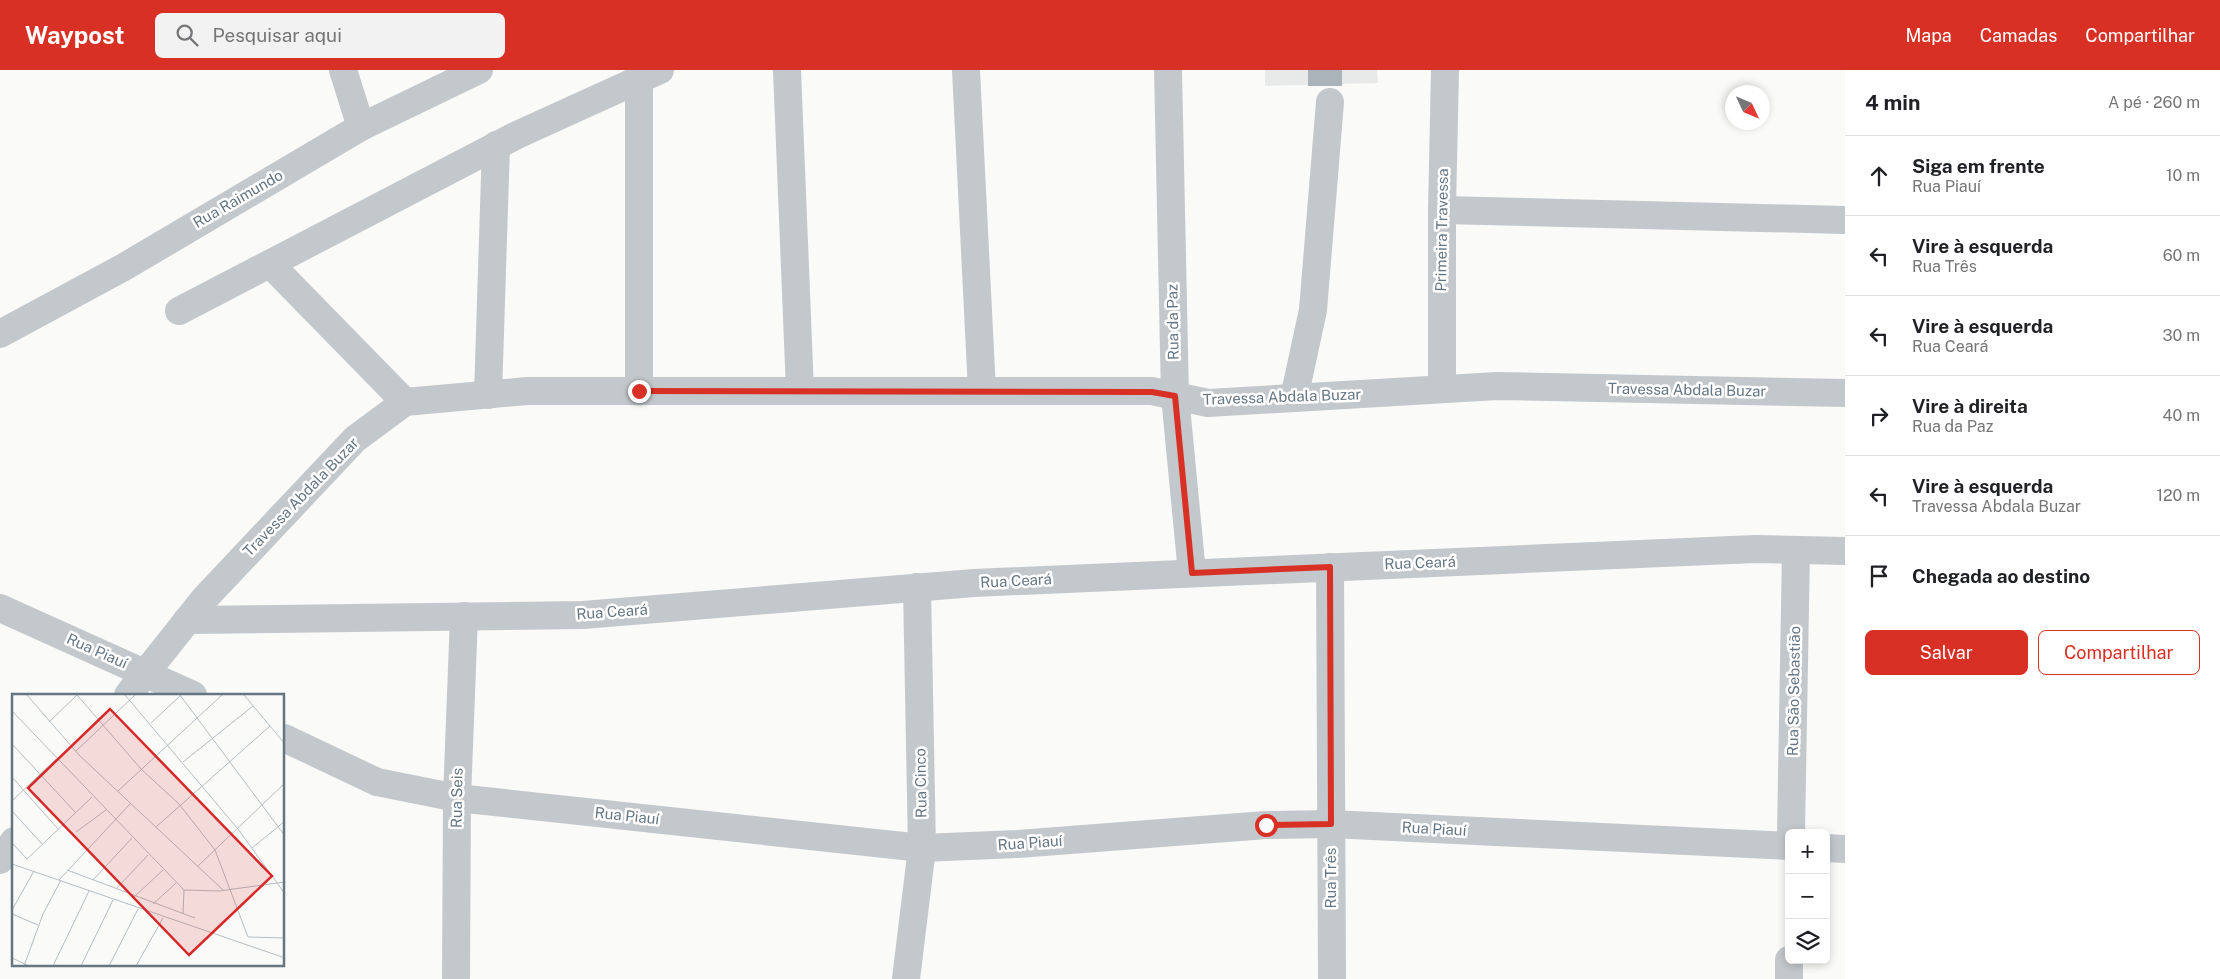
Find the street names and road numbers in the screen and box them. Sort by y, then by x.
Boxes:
street label: Rua Raimundo [190,166,286,231]
street label: Primeira Travessa [1432,168,1451,292]
street label: Rua da Paz [1163,284,1182,360]
street label: Travessa Abdala Buzar [1608,380,1767,399]
street label: Travessa Abdala Buzar [1202,385,1362,408]
street label: Travessa Abdala Buzar [239,434,362,560]
street label: Rua Ceará [1384,553,1456,572]
street label: Rua Ceará [980,570,1052,591]
street label: Rua Ceará [576,601,648,622]
street label: Rua São Sebastião [1784,626,1803,756]
street label: Rua Piauí [64,630,131,672]
street label: Rua Cinco [911,748,930,818]
street label: Rua Seis [447,768,466,828]
street label: Rua Piauí [594,804,660,827]
street label: Rua Piauí [1401,818,1467,839]
street label: Rua Piauí [997,832,1063,853]
street label: Rua Três [1322,848,1339,908]

